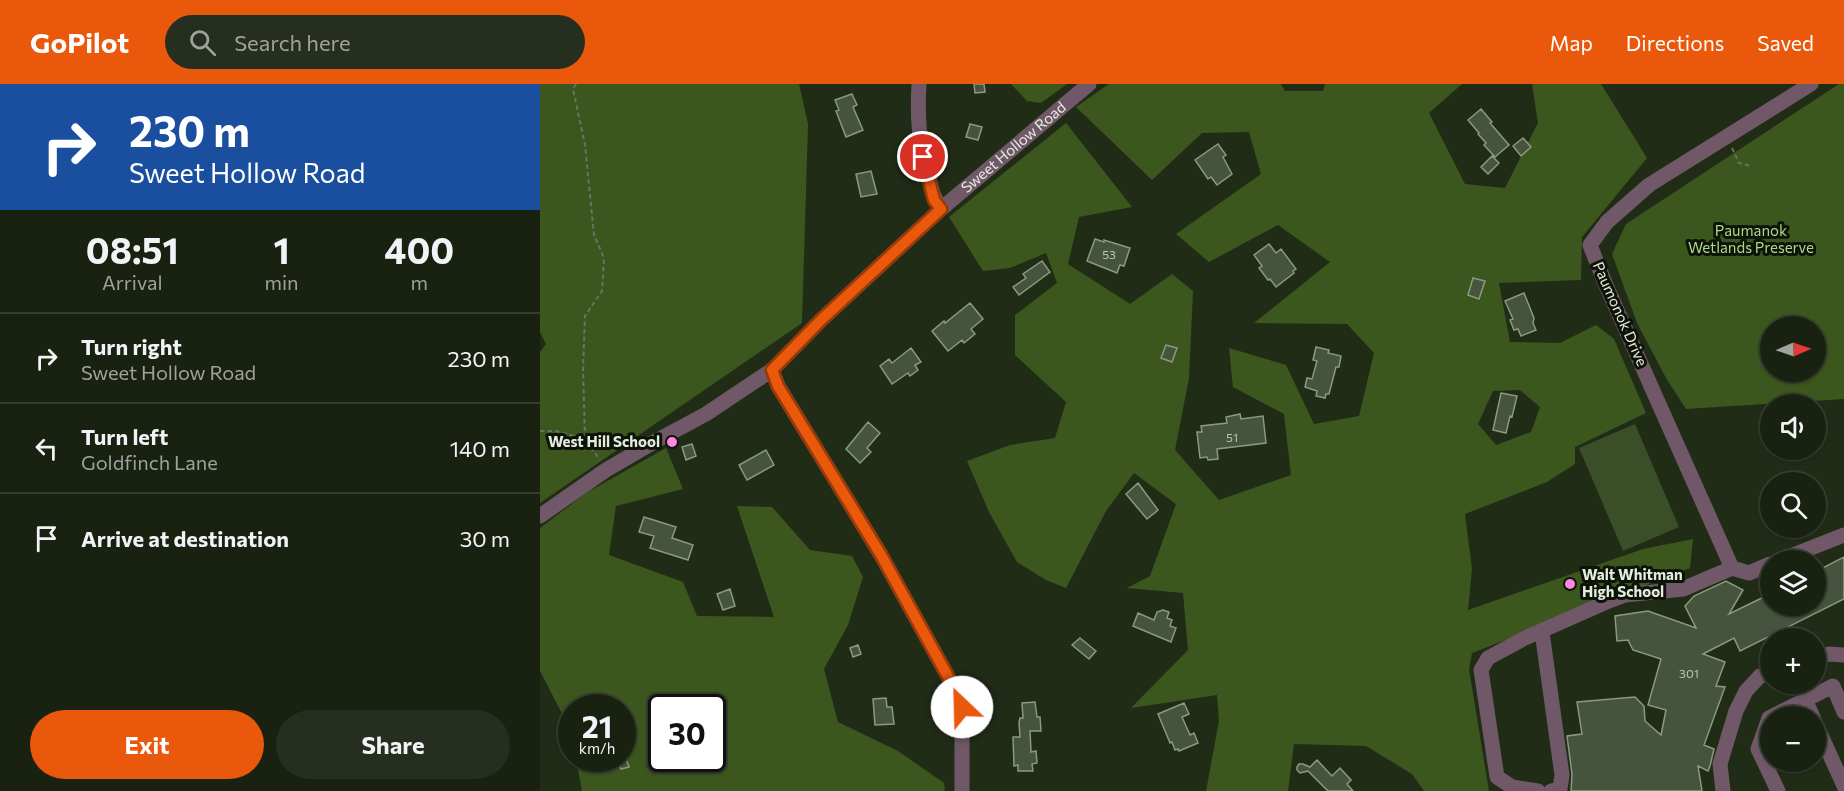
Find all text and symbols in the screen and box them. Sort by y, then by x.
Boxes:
search box [165,15,585,69]
text: GoPilot [30,25,129,59]
icon: search [186,26,219,59]
text: Search here [234,29,351,56]
text: Map [1550,30,1593,55]
text: Directions [1626,30,1724,55]
text: Saved [1757,30,1814,55]
street label: Sweet Hollow Road [957,98,1069,196]
text: 230 m [129,104,250,156]
icon: right [30,108,108,186]
pin [897,131,948,182]
icon: arrive [906,140,939,173]
text: Sweet Hollow Road [129,156,365,189]
park label: Paumanok Wetlands Preserve [1688,221,1814,256]
text: 08:51 [86,227,179,271]
text: 1 [273,227,290,271]
text: 400 [384,227,454,271]
house number: 53 [1102,247,1116,261]
street label: Paumonok Drive [1590,259,1652,369]
text: Arrival [102,270,163,294]
text: min [265,270,299,294]
text: m [411,270,428,294]
north arrow [1760,316,1826,382]
map controls [1760,316,1826,772]
text: Turn right [81,333,182,360]
icon: right [30,342,63,375]
text: 230 m [447,345,510,372]
text: Sweet Hollow Road [81,360,256,384]
button: sound [1760,394,1826,460]
text: Turn left [81,423,168,450]
house number: 51 [1226,430,1238,444]
icon: left [30,432,63,465]
place label: West Hill School [548,432,660,450]
text: 140 m [450,435,510,462]
marker: West Hill School [665,435,679,449]
text: Goldfinch Lane [81,450,218,474]
button: search [1760,472,1826,538]
icon: arrive [30,522,63,555]
text: Arrive at destination [81,525,289,552]
text: 30 m [460,525,510,552]
button: layers [1760,550,1826,616]
place label: Walt Whitman High School [1582,565,1683,600]
marker: Walt Whitman High School [1563,577,1577,591]
button: + [1760,628,1826,694]
house number: 301 [1679,666,1699,680]
position arrow [930,675,994,739]
speed limit sign: 30 [648,694,726,772]
button: − [1760,706,1826,772]
text: 21 [582,707,612,744]
button: Exit [30,710,264,779]
button: Share [276,710,510,779]
text: km/h [579,739,615,757]

